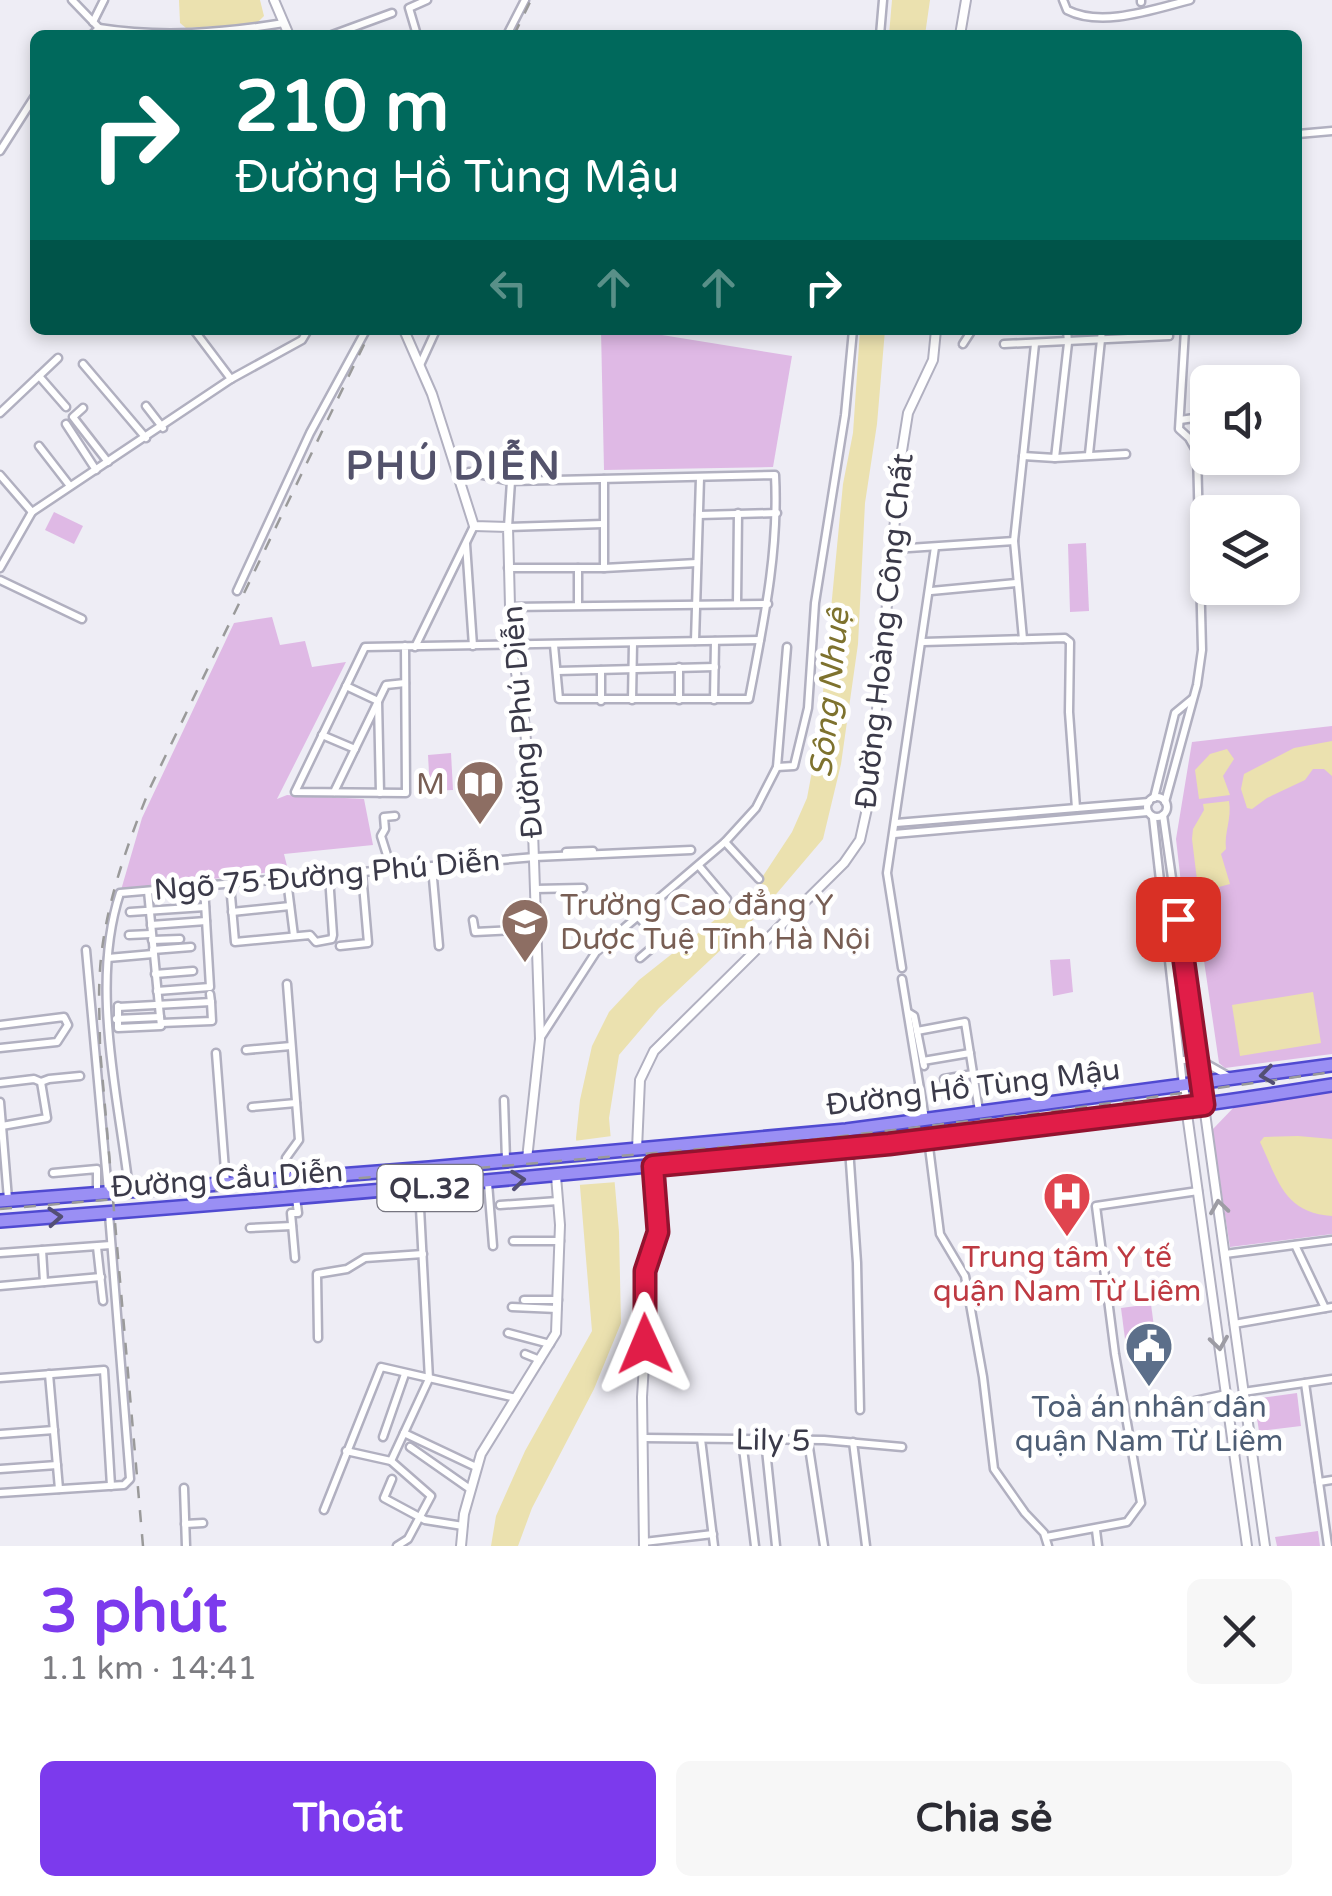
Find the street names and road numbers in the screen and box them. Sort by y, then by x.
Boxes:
street label: Đường Hoàng Công Chất [847,451,922,811]
street label: Đường Phú Diễn [494,604,551,840]
street label: Ngõ 75 Đường Phú Diễn [152,842,502,909]
street label: Đường Hồ Tùng Mậu [824,1051,1122,1124]
street label: Đường Cầu Diễn [110,1153,344,1206]
road number: QL.32 [378,1165,482,1211]
street label: Lily 5 [735,1421,811,1460]

